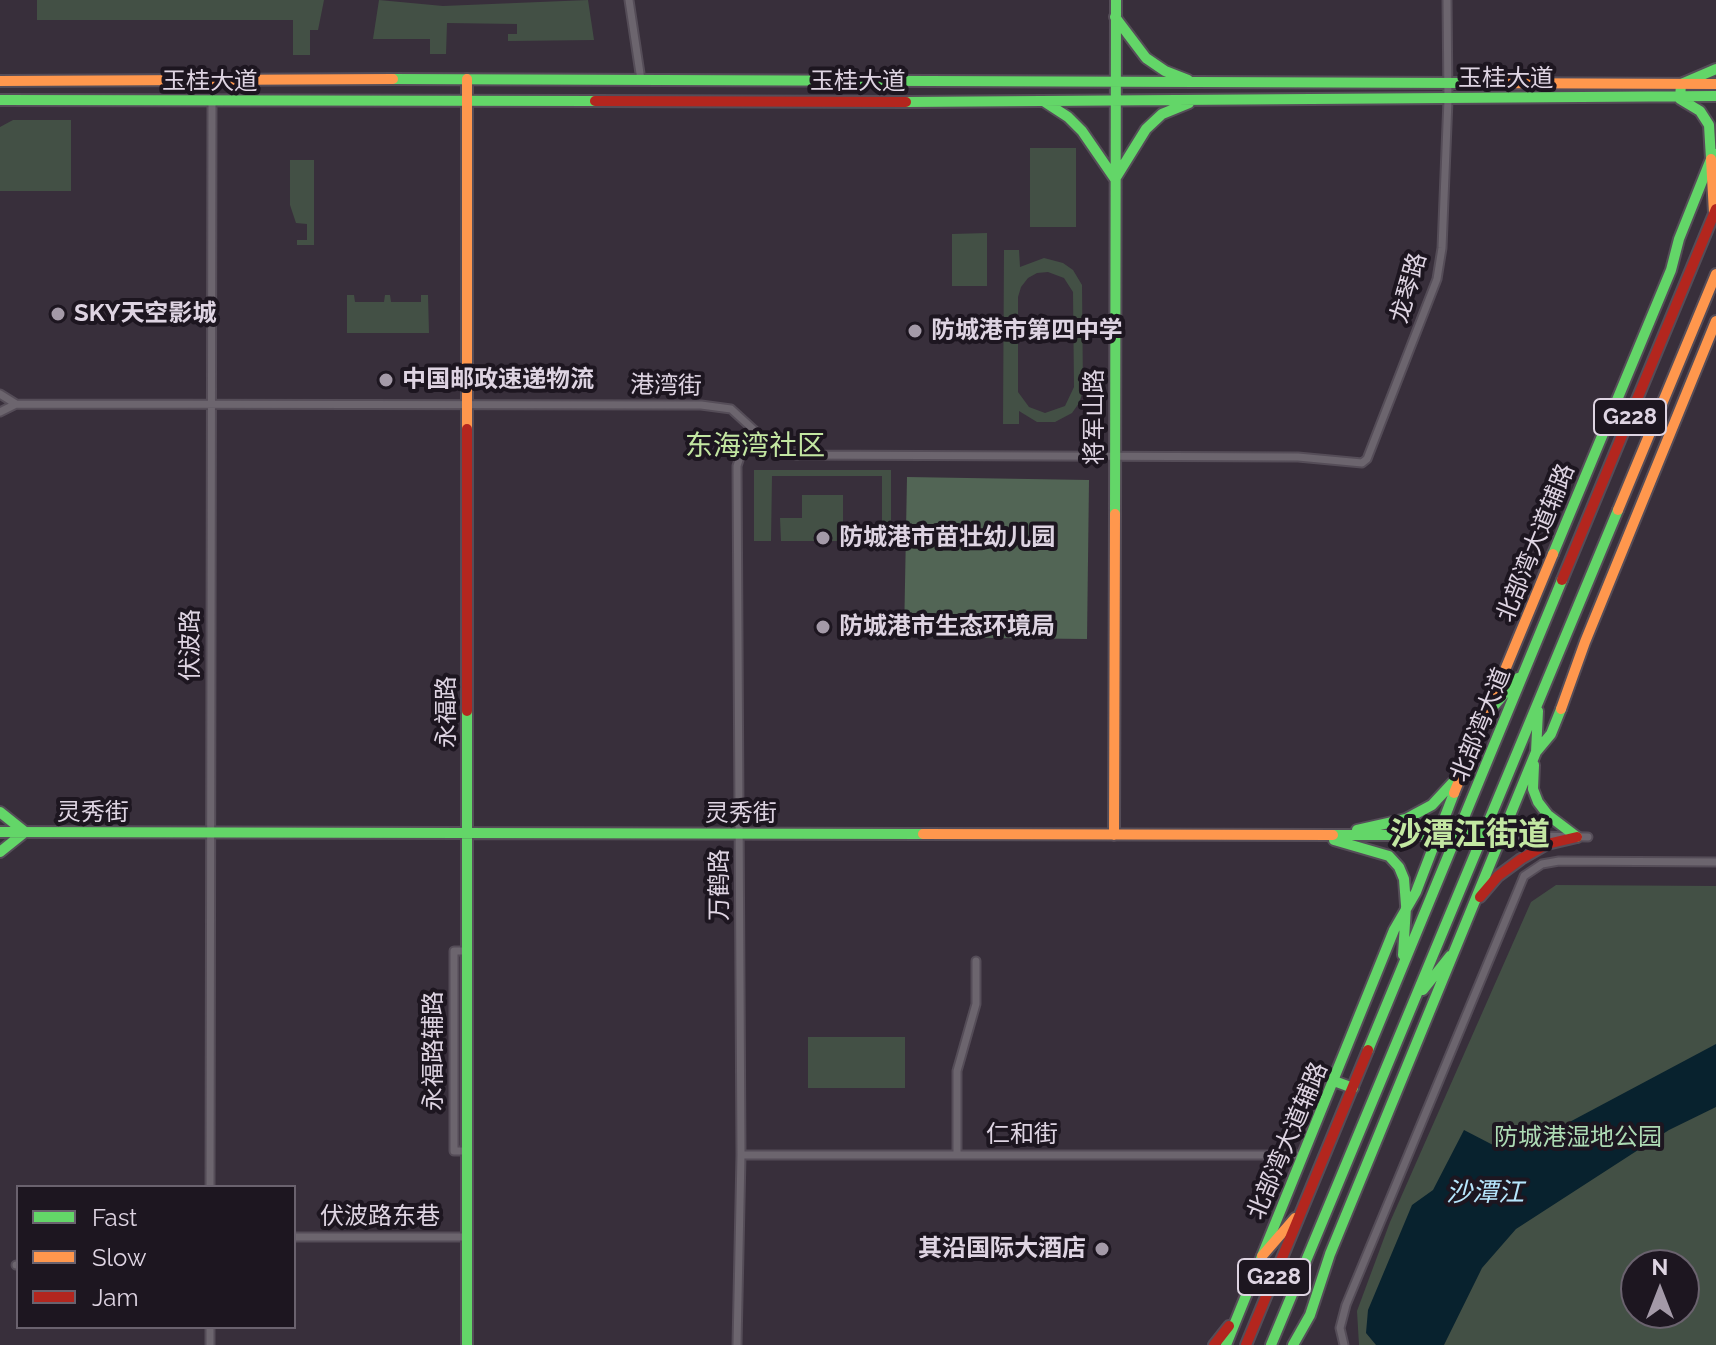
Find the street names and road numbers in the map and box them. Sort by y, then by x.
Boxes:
street label: 玉桂大道 [1458,65,1554,93]
street label: 玉桂大道 [162,68,258,96]
street label: 玉桂大道 [810,68,906,96]
street label: 龙琴路 [1385,249,1433,327]
street label: 将军山路 [1081,369,1109,465]
street label: 港湾街 [630,371,702,401]
road number: G228 [1594,399,1666,435]
street label: 北部湾大道辅路 [1491,460,1581,626]
street label: 伏波路 [177,609,205,681]
street label: 北部湾大道 [1445,664,1517,786]
street label: 永福路 [433,676,461,748]
street label: 灵秀街 [57,799,129,827]
street label: 灵秀街 [705,800,777,828]
street label: 万鹤路 [706,849,734,921]
street label: 永福路辅路 [420,991,448,1111]
street label: 北部湾大道辅路 [1242,1058,1334,1224]
street label: 仁和街 [986,1121,1058,1149]
street label: 伏波路东巷 [320,1203,440,1231]
road number: G228 [1238,1259,1310,1295]

